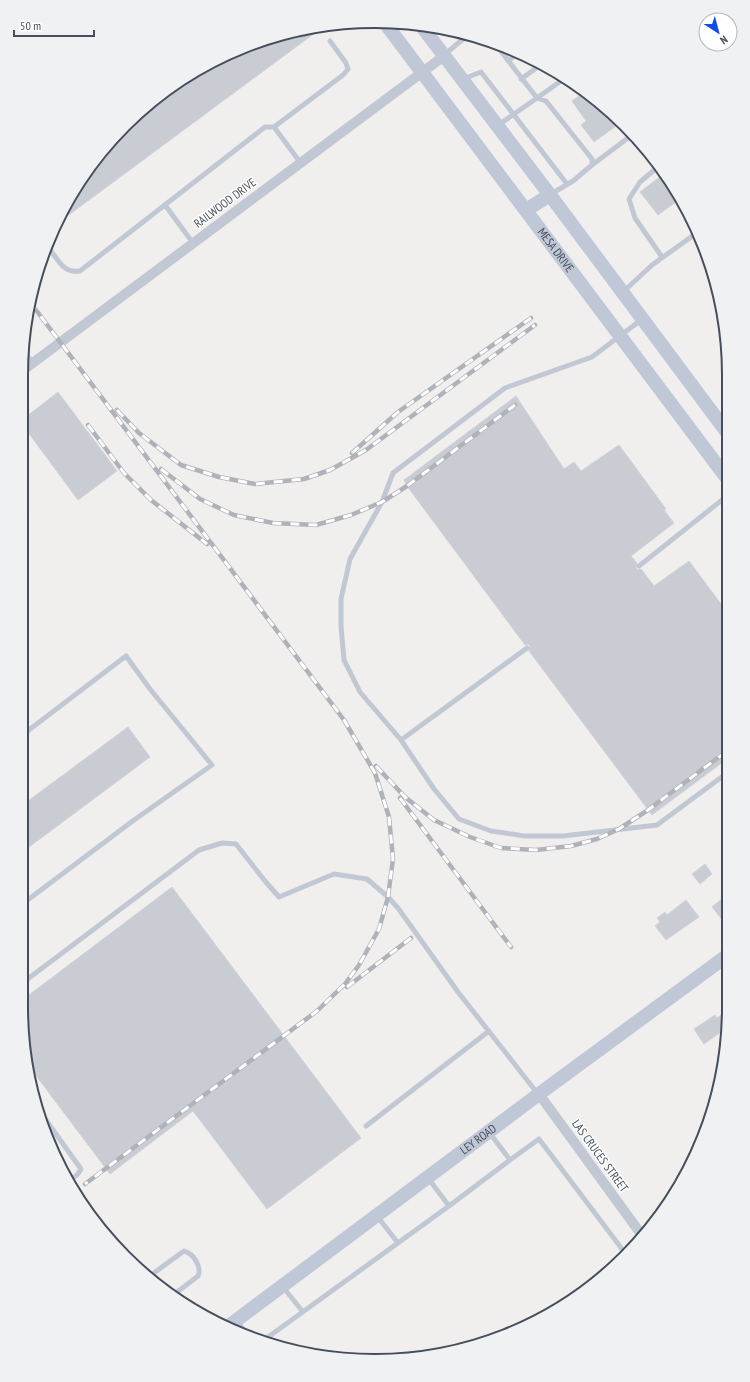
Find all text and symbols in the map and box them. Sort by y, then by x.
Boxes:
scale bar [14,12,94,38]
north arrow [698,12,738,52]
text: 50 m [20,18,41,33]
text: N [717,33,730,48]
street label: RAILWOOD DRIVE [191,174,259,231]
street label: MESA DRIVE [535,225,577,275]
street label: LAS CRUCES STREET [569,1116,632,1195]
street label: LEY ROAD [457,1120,499,1157]

